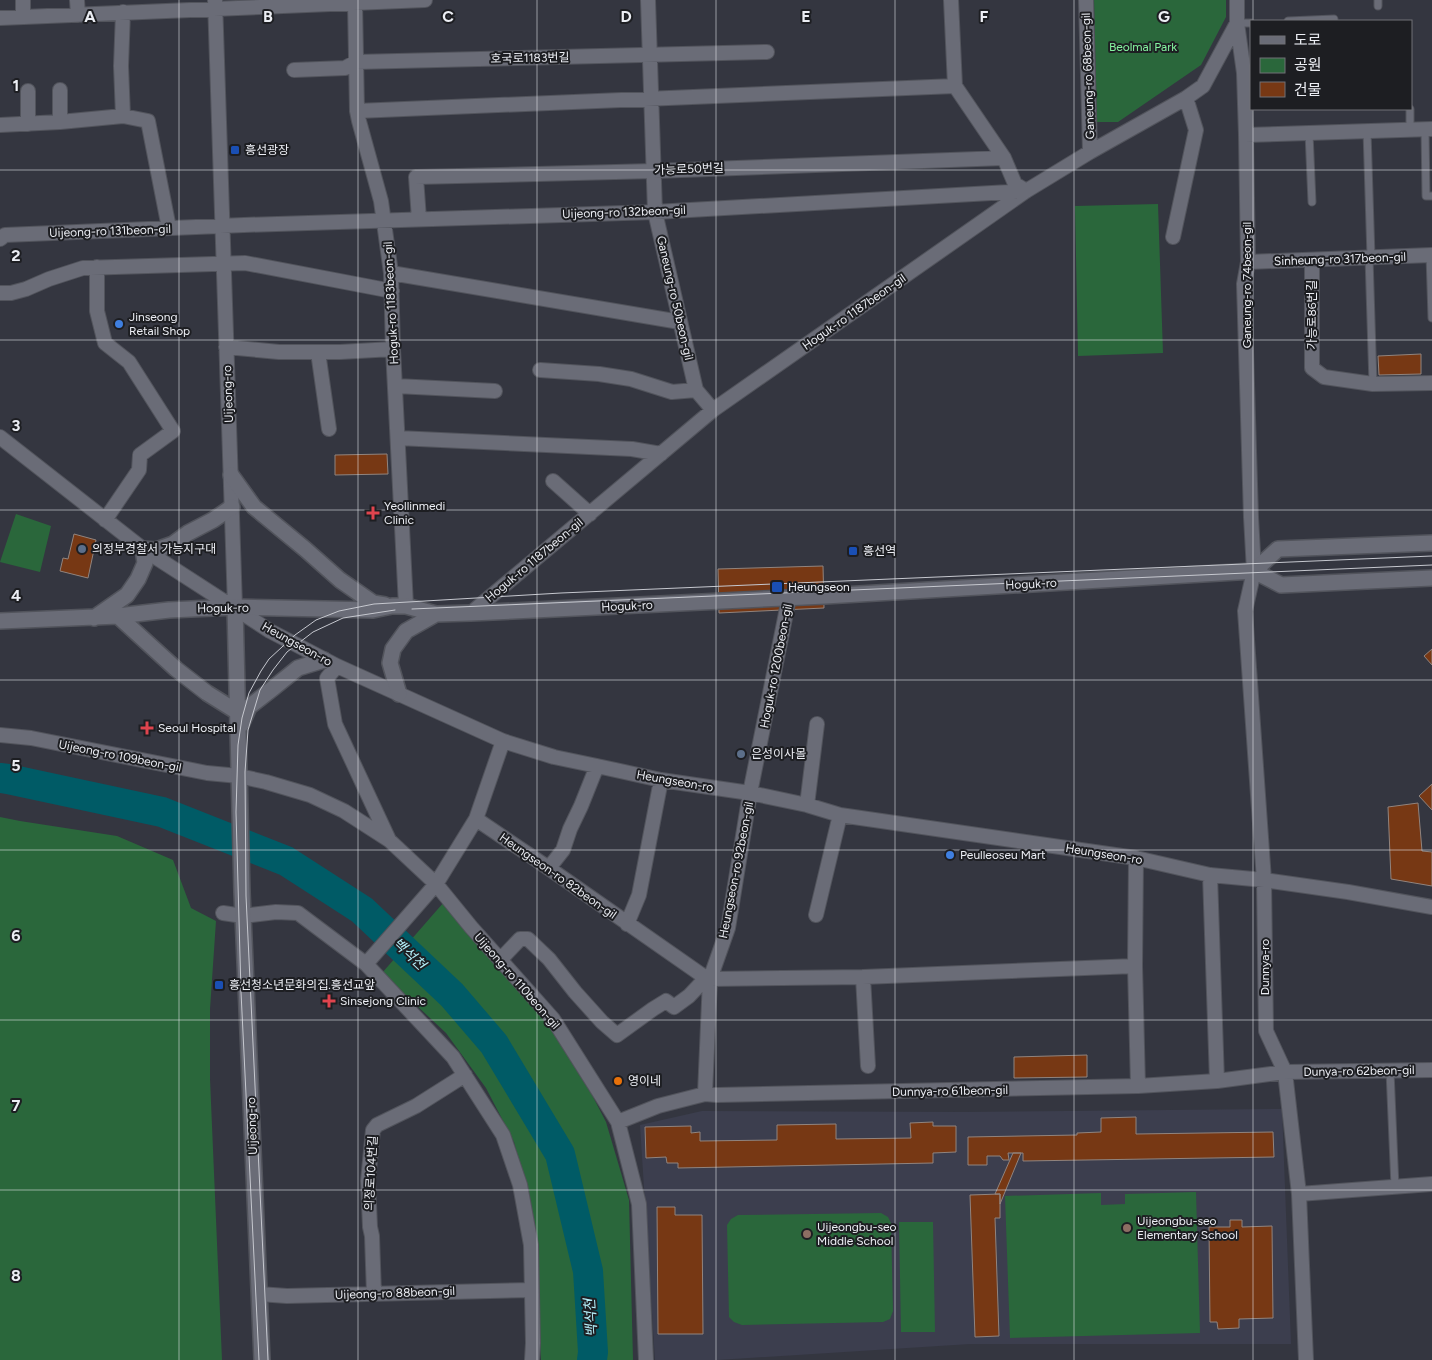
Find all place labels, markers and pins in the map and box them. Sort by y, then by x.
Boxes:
place label: 흥선광장 [245,143,289,157]
marker: 흥선광장 [229,144,241,156]
place label: Jinseong Retail Shop [129,310,190,338]
marker: Jinseong Retail Shop [113,318,125,330]
place label: Yeollinmedi Clinic [384,499,445,527]
marker: Yeollinmedi Clinic [366,506,380,520]
place label: 의정부경찰서 가능지구대 [92,542,216,556]
marker: 의정부경찰서 가능지구대 [76,543,88,555]
place label: 흥선역 [863,544,896,558]
marker: 흥선역 [847,545,859,557]
marker: Heungseon [770,580,784,594]
place label: Heungseon [788,580,850,594]
marker: Seoul Hospital [140,721,154,735]
place label: Seoul Hospital [158,721,236,735]
place label: 은성이사몰 [751,747,806,761]
marker: 은성이사몰 [735,748,747,760]
place label: Peulleoseu Mart [960,848,1046,862]
marker: Peulleoseu Mart [944,849,956,861]
place label: 흥선청소년문화의집.흥선교앞 [229,978,375,992]
marker: 흥선청소년문화의집.흥선교앞 [213,979,225,991]
marker: Sinsejong Clinic [322,994,336,1008]
place label: Sinsejong Clinic [340,994,426,1008]
place label: 영이네 [628,1074,661,1088]
marker: 영이네 [612,1075,624,1087]
place label: Uijeongbu-seo Elementary School [1137,1214,1238,1242]
place label: Uijeongbu-seo Middle School [817,1220,897,1248]
marker: Uijeongbu-seo Elementary School [1121,1222,1133,1234]
marker: Uijeongbu-seo Middle School [801,1228,813,1240]

